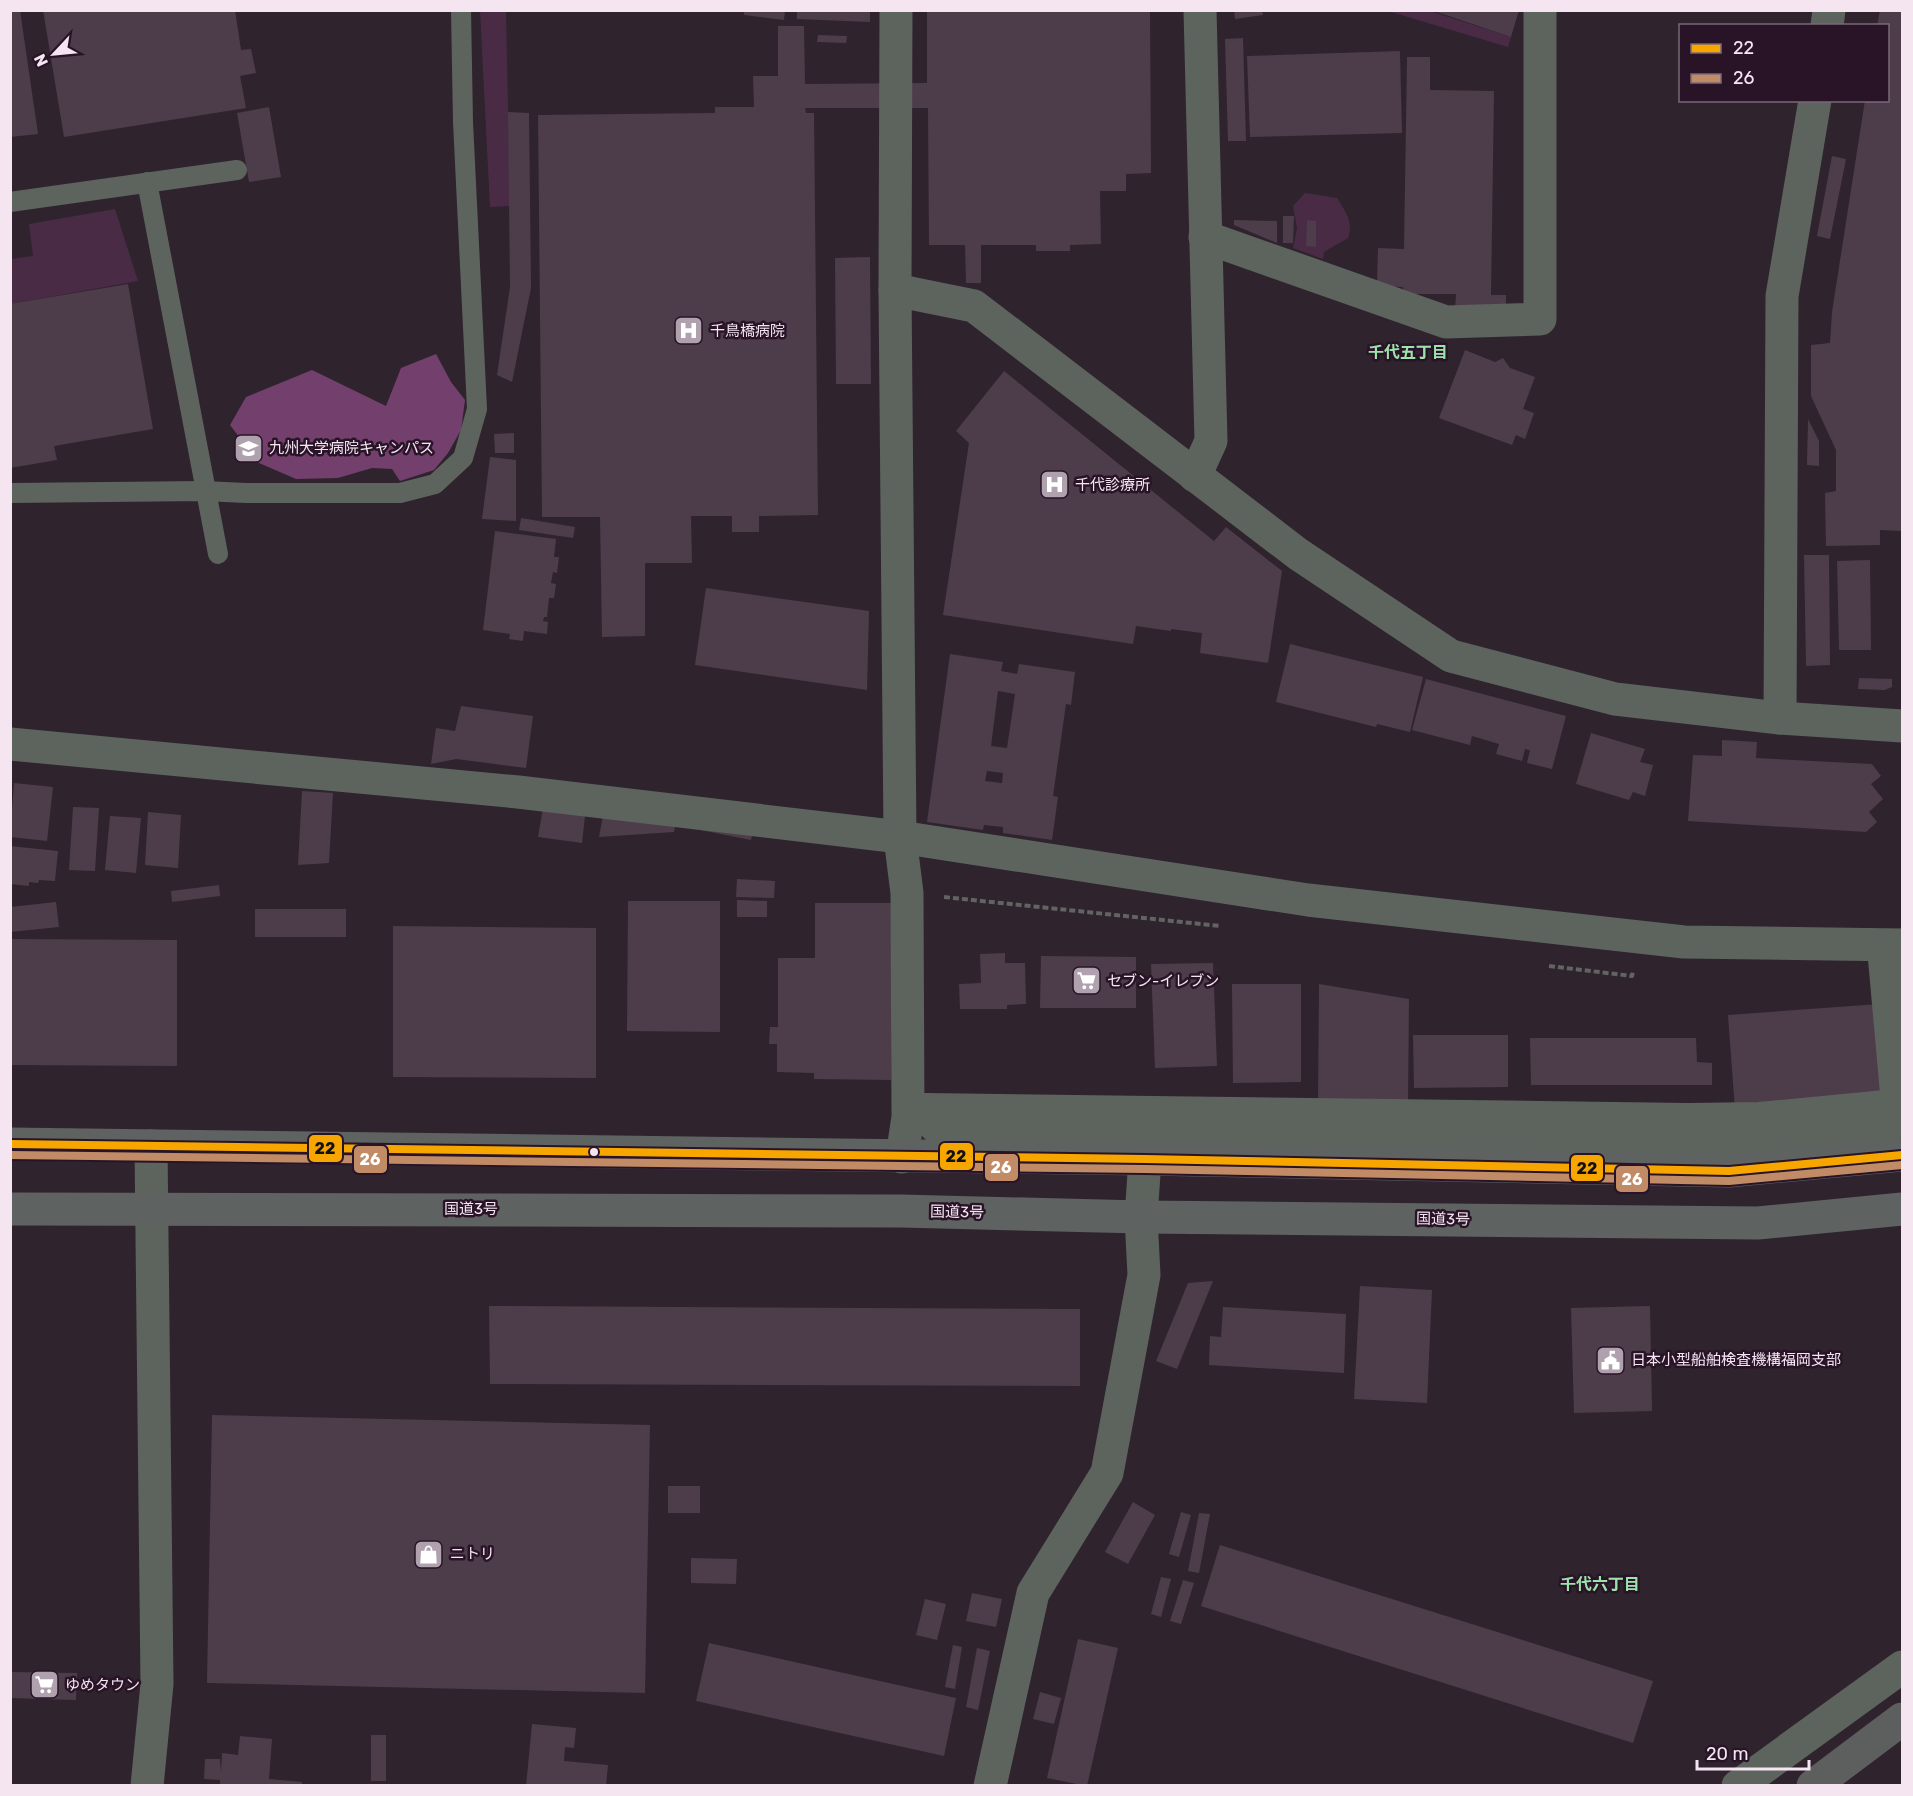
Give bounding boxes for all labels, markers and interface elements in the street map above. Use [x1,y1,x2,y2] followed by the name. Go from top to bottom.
[24,24,84,84] north arrow
[1679,24,1889,102] legend
[1733,37,1754,59] text: 22
[30,51,52,70] text: N
[1733,67,1755,89] text: 26
[673,315,705,347] hospital icon: 千鳥橋病院
[710,322,785,340] place label: 千鳥橋病院
[1368,343,1448,362] district label: 千代五丁目
[232,432,264,464] school or university icon: 九州大学病院キャンパス
[269,439,434,457] place label: 九州大学病院キャンパス
[1038,469,1070,501] hospital icon: 千代診療所
[1075,476,1150,494] place label: 千代診療所
[1070,965,1102,997] supermarket icon: セブン-イレブン
[1107,972,1219,990] place label: セブン-イレブン
[308,1134,343,1163] line badge: 22
[315,1139,335,1158] text: 22
[939,1142,974,1171] line badge: 22
[353,1145,388,1174] line badge: 26
[588,1146,600,1158] unlabelled marker
[946,1147,966,1166] text: 22
[360,1150,380,1169] text: 26
[984,1153,1019,1182] line badge: 26
[1570,1154,1604,1182] line badge: 22
[991,1158,1011,1177] text: 26
[1577,1159,1597,1178] text: 22
[1615,1165,1649,1193] line badge: 26
[1622,1170,1642,1189] text: 26
[444,1200,498,1218] street label: 国道3号
[930,1203,984,1221] street label: 国道3号
[1416,1210,1470,1228] street label: 国道3号
[1594,1344,1626,1376] public building icon: 日本小型船舶検査機構福岡支部
[1631,1351,1841,1369] place label: 日本小型船舶検査機構福岡支部
[413,1538,445,1570] shop icon: ニトリ
[450,1545,495,1563] place label: ニトリ
[1560,1575,1640,1594] district label: 千代六丁目
[28,1669,60,1701] supermarket icon: ゆめタウン
[65,1676,140,1694] place label: ゆめタウン
[1697,1733,1810,1771] scale bar
[1706,1743,1748,1765] text: 20 m

